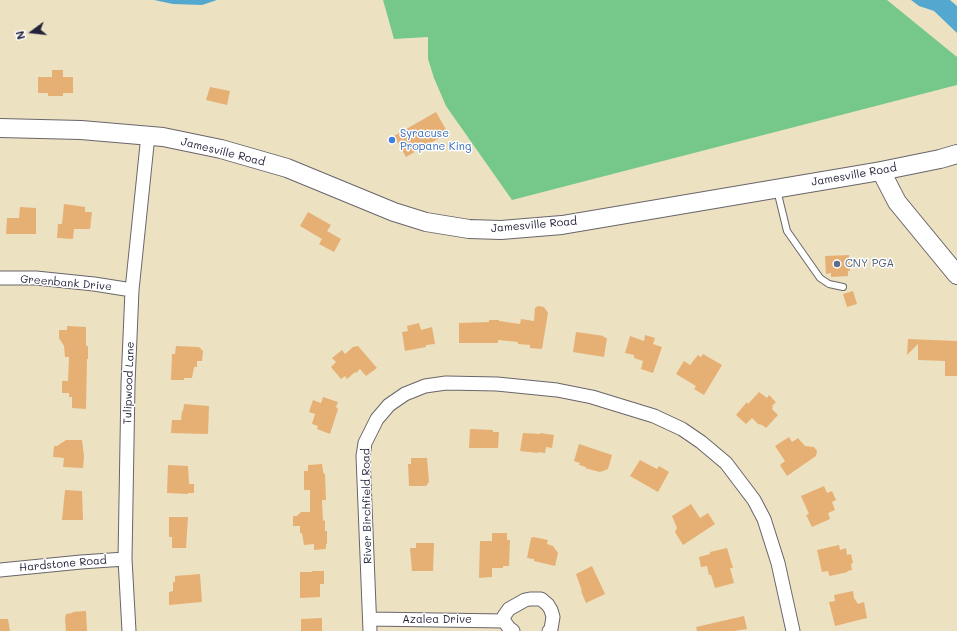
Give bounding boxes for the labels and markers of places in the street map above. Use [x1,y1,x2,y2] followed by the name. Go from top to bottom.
[400,127,471,153] place label: Syracuse Propane King
[387,135,397,145] marker: Syracuse Propane King
[845,257,894,271] place label: CNY PGA
[832,259,842,269] marker: CNY PGA

